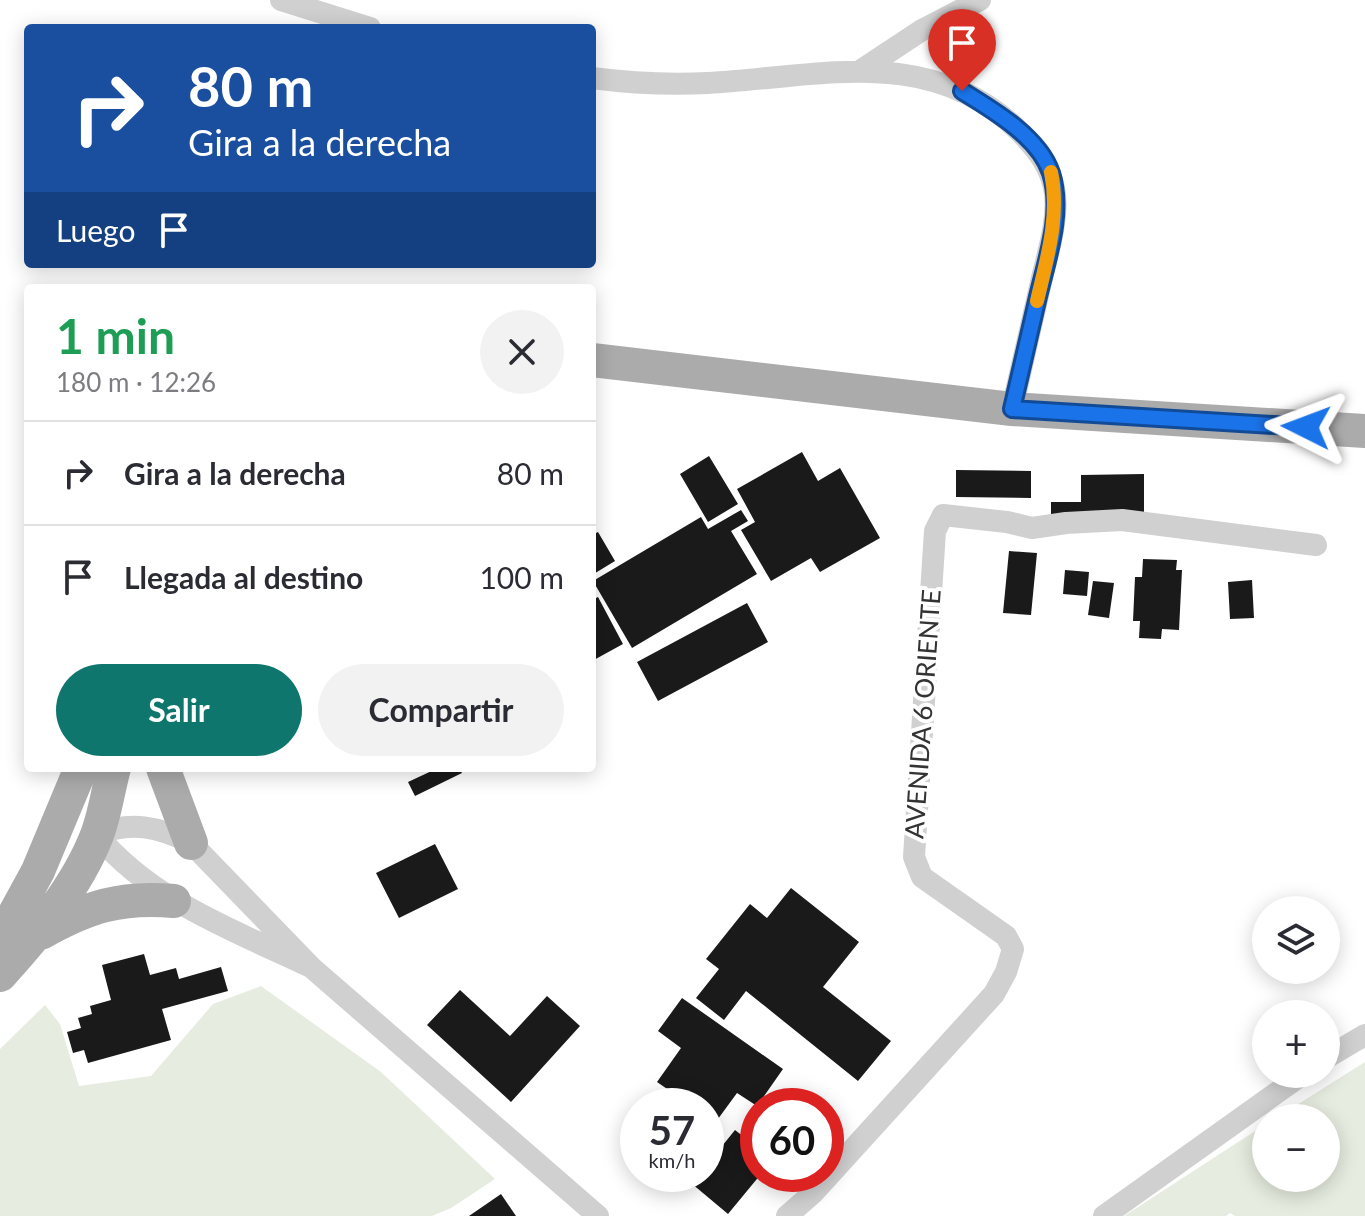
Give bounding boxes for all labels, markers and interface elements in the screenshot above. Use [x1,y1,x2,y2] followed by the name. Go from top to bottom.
[928,9,996,91] pin
[940,21,984,65] icon: arrive
[188,52,313,119] text: 80 m
[56,56,160,160] icon: right
[188,120,451,164] text: Gira a la derecha
[152,208,196,252] icon: arrive
[56,212,136,248] text: Luego
[56,307,175,364] text: 1 min
[480,310,564,394] button: close
[56,366,216,398] text: 180 m · 12:26
[1264,385,1348,469] position arrow
[56,451,100,495] icon: right
[124,455,346,491] text: Gira a la derecha
[497,455,564,491] text: 80 m
[56,555,100,599] icon: arrive
[124,559,363,595] text: Llegada al destino
[479,559,564,595] text: 100 m
[897,588,947,840] street label: AVENIDA 6 ORIENTE
[56,664,302,756] button: Salir
[318,664,564,756] button: Compartir
[1252,896,1340,1192] map controls
[1252,896,1340,984] button: layers
[1252,1000,1340,1088] button: +
[740,1088,844,1192] speed limit sign: 60
[1252,1104,1340,1192] button: −
[649,1106,695,1154] text: 57
[649,1148,695,1172] text: km/h

